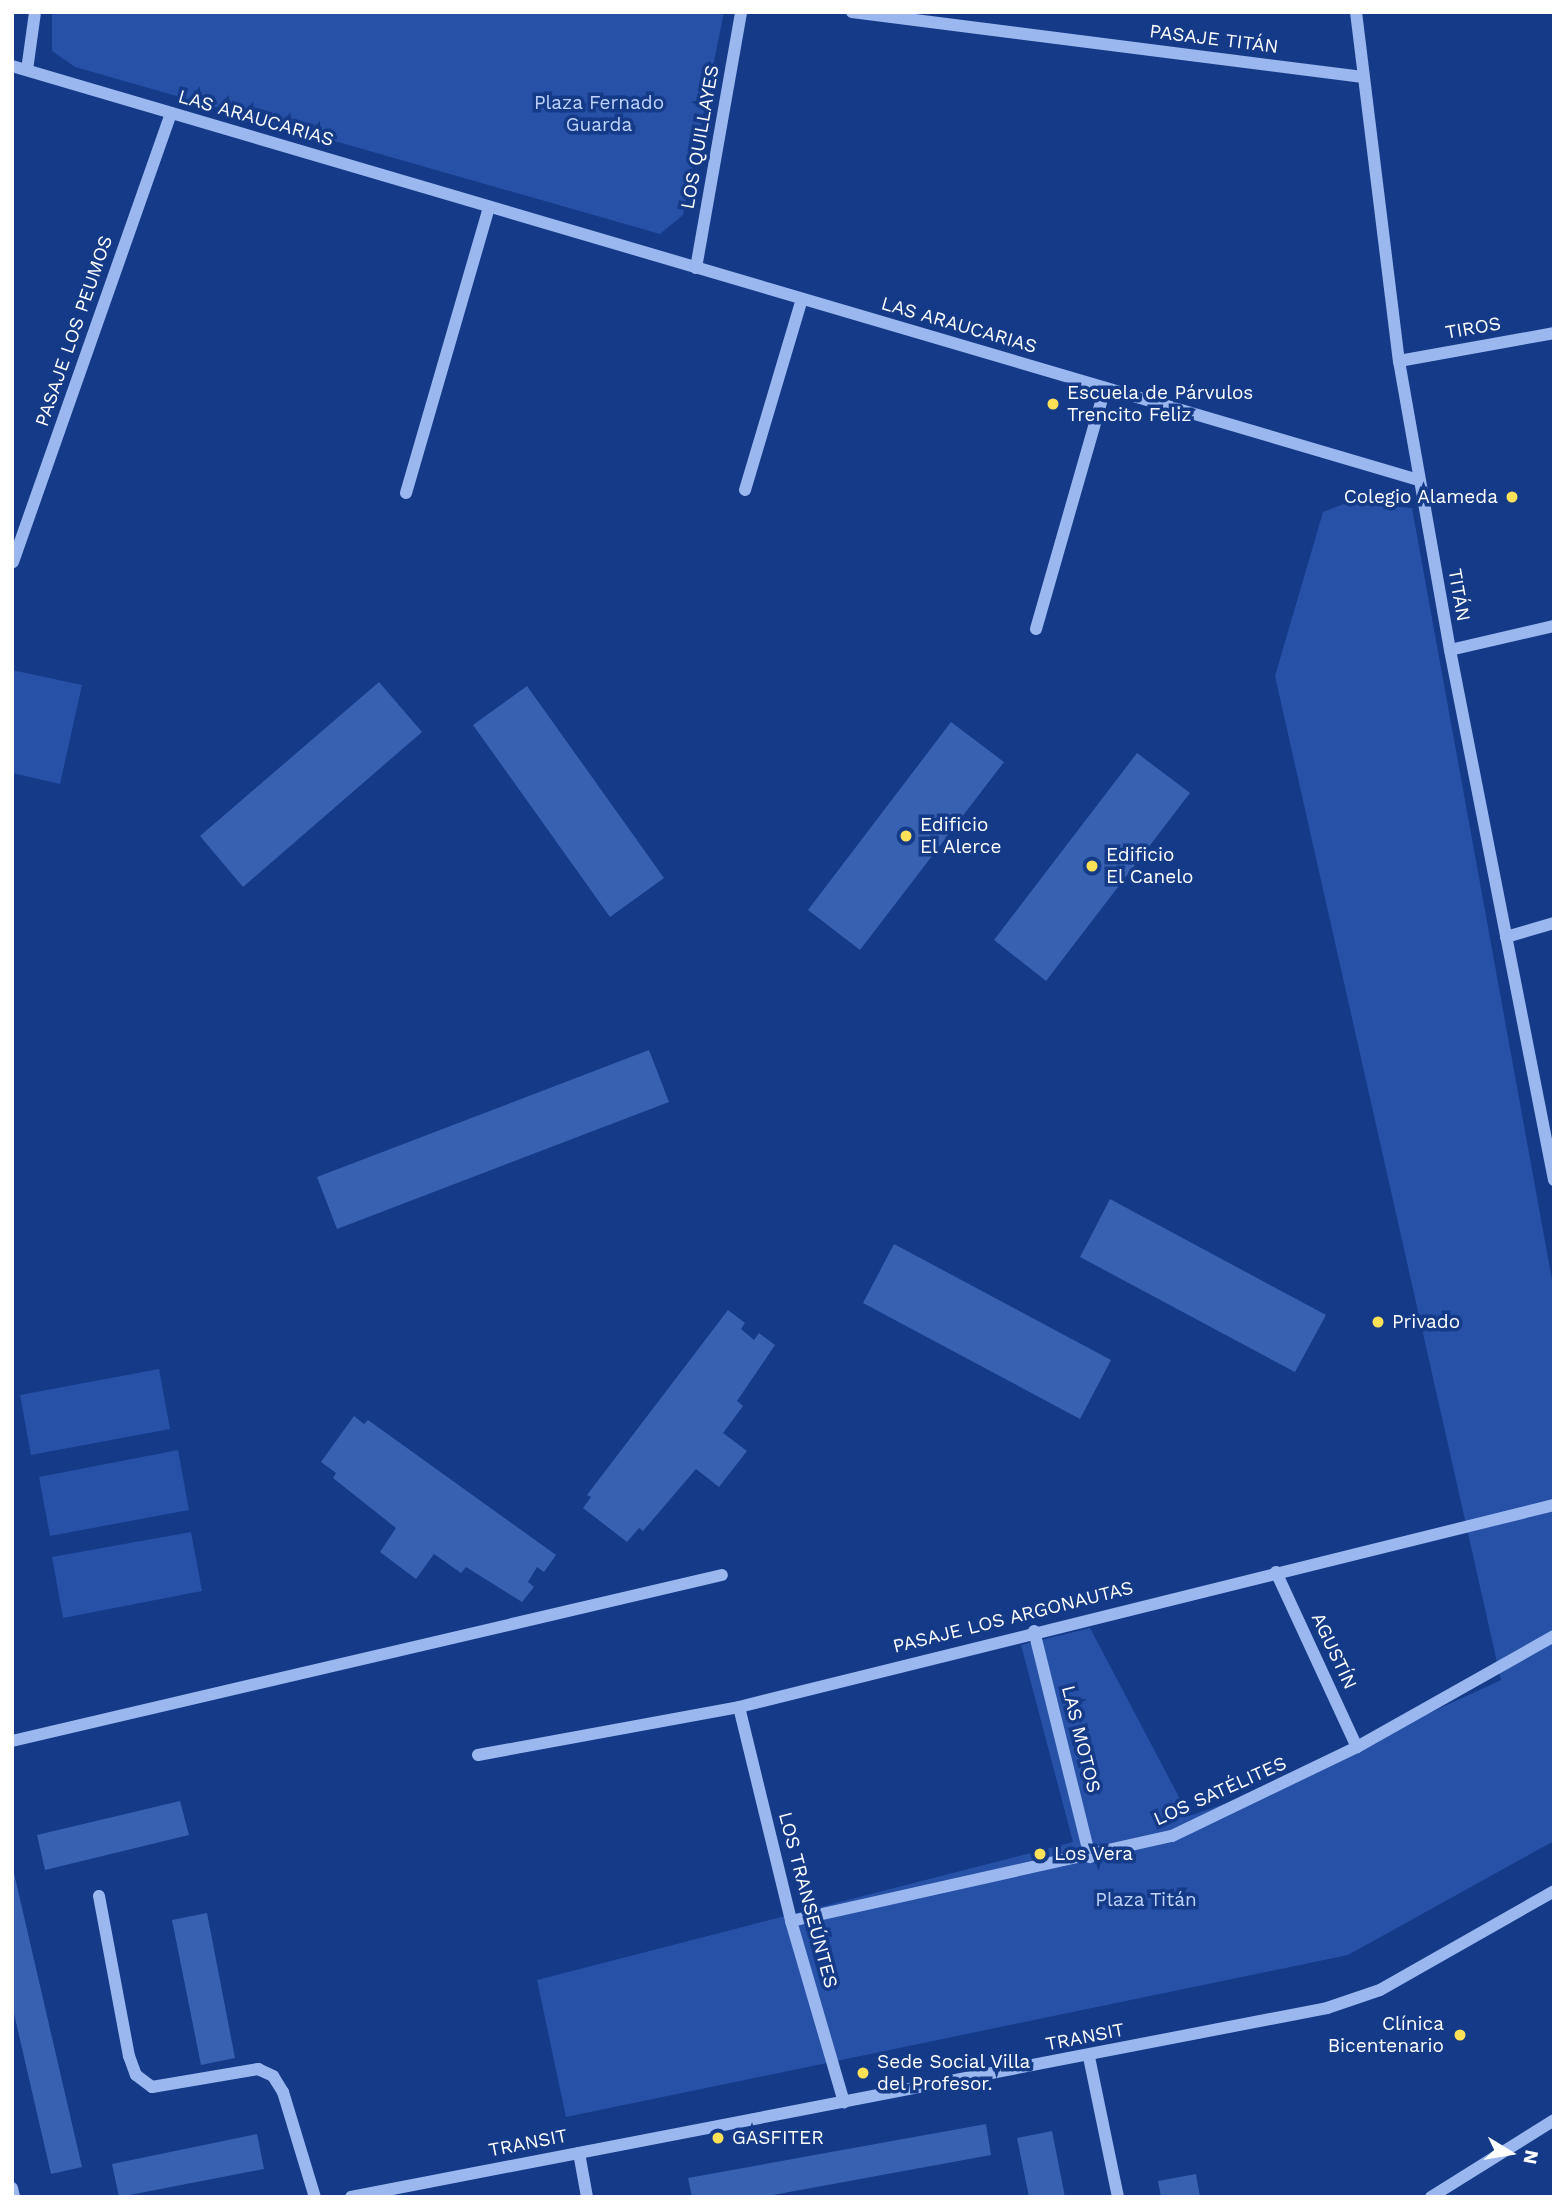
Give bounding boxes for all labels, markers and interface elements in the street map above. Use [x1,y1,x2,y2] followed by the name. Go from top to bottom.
[1148,20,1280,58] street label: PASAJE TITÁN
[676,63,724,211] street label: LOS QUILLAYES
[175,85,337,151] street label: LAS ARAUCARIAS
[534,92,664,136] park label: Plaza Fernado Guarda
[31,232,117,430] street label: PASAJE LOS PEUMOS
[878,292,1040,358] street label: LAS ARAUCARIAS
[1443,312,1503,344] street label: TIROS
[1067,382,1254,426] place label: Escuela de Párvulos Trencito Feliz
[1045,396,1061,412] marker: Escuela de Párvulos Trencito Feliz
[1343,486,1498,508] place label: Colegio Alameda
[1504,489,1520,505] marker: Colegio Alameda
[1443,567,1475,623] street label: TITÁN
[920,814,1003,858] place label: Edificio El Alerce
[898,828,914,844] marker: Edificio El Alerce
[1106,844,1194,888] place label: Edificio El Canelo
[1084,858,1100,874] marker: Edificio El Canelo
[1392,1311,1460,1333] place label: Privado
[1370,1314,1386,1330] marker: Privado
[890,1576,1136,1658] street label: PASAJE LOS ARGONAUTAS
[1306,1609,1362,1693] street label: AGUSTÍN
[1057,1683,1105,1795] street label: LAS MOTOS
[1150,1752,1290,1830] street label: LOS SATÉLITES
[773,1809,843,1991] street label: LOS TRANSEÚNTES
[1054,1843,1134,1865] place label: Los Vera
[1032,1846,1048,1862] marker: Los Vera
[1095,1889,1197,1911] park label: Plaza Titán
[1328,2013,1444,2057] place label: Clínica Bicentenario
[1044,2018,1126,2056] street label: TRANSIT
[1450,2025,1470,2045] marker: Clínica Bicentenario
[877,2051,1032,2095] place label: Sede Social Villa del Profesor.
[855,2065,871,2081] marker: Sede Social Villa del Profesor.
[1475,2118,1545,2188] north arrow
[487,2124,569,2162] street label: TRANSIT
[732,2127,824,2149] place label: GASFITER
[710,2130,726,2146] marker: GASFITER
[1518,2148,1544,2166] text: N

